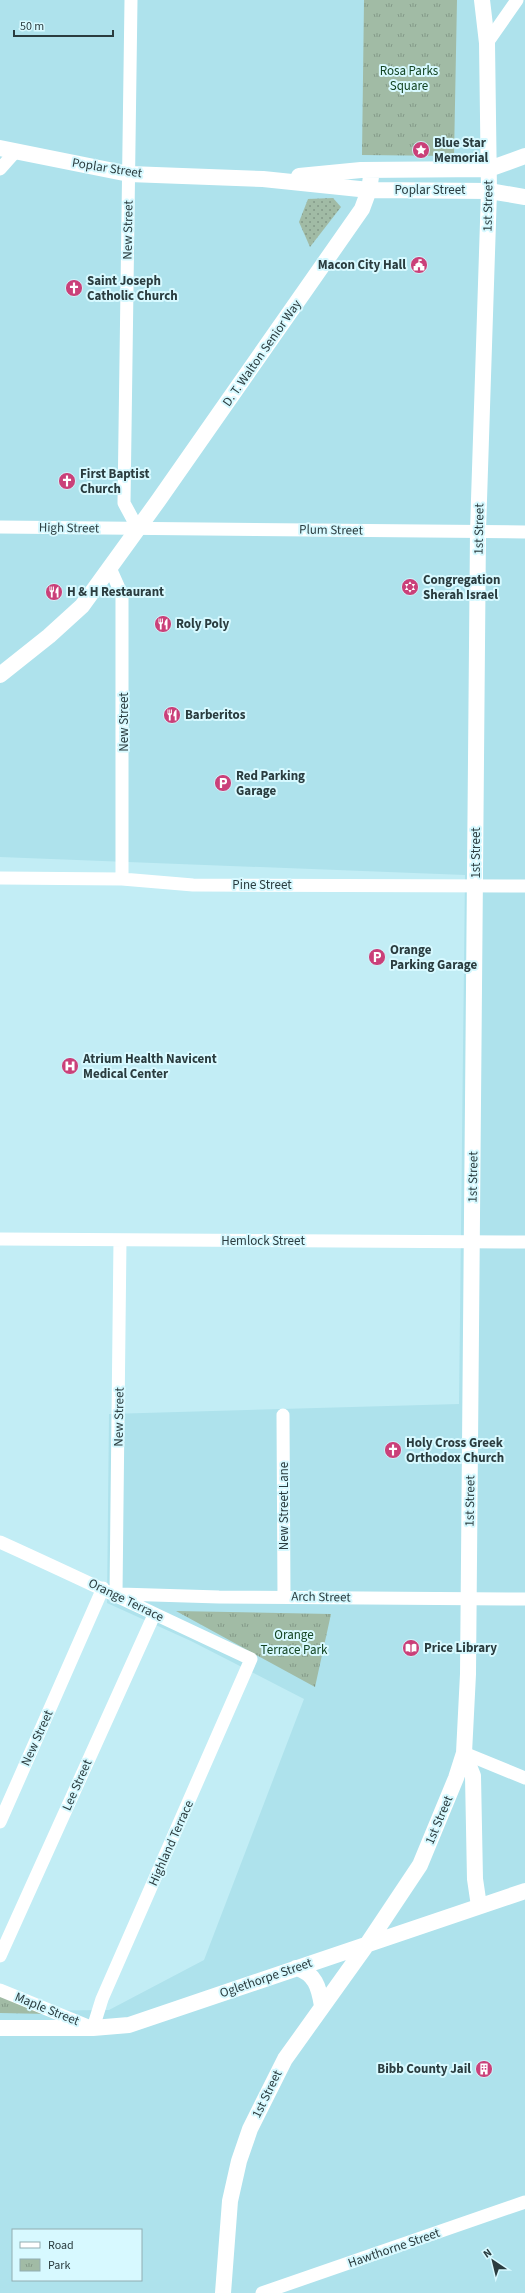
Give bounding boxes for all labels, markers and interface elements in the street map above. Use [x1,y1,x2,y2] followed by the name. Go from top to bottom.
[14,12,113,38] scale bar
[20,18,44,35] text: 50 m
[380,62,439,95] park label: Rosa Parks Square
[434,134,489,167] place label: Blue Star Memorial
[411,140,431,160] place icon: Blue Star Memorial
[71,154,144,183] street label: Poplar Street
[479,180,497,232] street label: 1st Street
[395,181,466,199] street label: Poplar Street
[118,200,138,260] street label: New Street
[409,255,429,275] public building icon: Macon City Hall
[318,256,406,274] place label: Macon City Hall
[87,272,178,305] place label: Saint Joseph Catholic Church
[64,278,84,298] church icon: Saint Joseph Catholic Church
[218,296,306,410] street label: D. T. Walton Senior Way
[80,465,149,498] place label: First Baptist Church
[57,471,77,491] church icon: First Baptist Church
[470,503,488,555] street label: 1st Street
[39,518,100,538] street label: High Street
[299,520,364,540] street label: Plum Street
[423,571,500,604] place label: Congregation Sherah Israel
[400,577,420,597] synagogue icon: Congregation Sherah Israel
[44,582,64,602] restaurant icon: H & H Restaurant
[67,583,164,601] place label: H & H Restaurant
[153,614,173,634] restaurant icon: Roly Poly
[176,615,230,633] place label: Roly Poly
[115,692,133,752] street label: New Street
[162,705,182,725] restaurant icon: Barberitos
[185,706,246,724] place label: Barberitos
[236,767,305,800] place label: Red Parking Garage
[213,773,233,793] parking icon: Red Parking Garage
[467,827,485,879] street label: 1st Street
[232,876,292,894] street label: Pine Street
[390,941,478,974] place label: Orange Parking Garage
[367,947,387,967] parking icon: Orange Parking Garage
[82,1050,217,1083] place label: Atrium Health Navicent Medical Center
[60,1056,80,1076] hospital icon: Atrium Health Navicent Medical Center
[464,1151,482,1203] street label: 1st Street
[221,1232,305,1250] street label: Hemlock Street
[109,1387,129,1447] street label: New Street
[406,1434,504,1467] place label: Holy Cross Greek Orthodox Church
[383,1440,403,1460] church icon: Holy Cross Greek Orthodox Church
[275,1462,293,1550] street label: New Street Lane
[461,1475,479,1527] street label: 1st Street
[85,1574,167,1626] street label: Orange Terrace
[291,1587,352,1607] street label: Arch Street
[261,1626,328,1659] park label: Orange Terrace Park
[401,1638,421,1658] library icon: Price Library
[424,1639,497,1657] place label: Price Library
[17,1707,58,1769] street label: New Street
[58,1756,96,1813] street label: Lee Street
[421,1792,458,1847] street label: 1st Street
[144,1797,198,1889] street label: Highland Terrace
[217,1954,315,2002] street label: Oglethorpe Street
[12,1988,83,2030] street label: Maple Street
[474,2059,494,2079] building icon: Bibb County Jail
[377,2060,471,2078] place label: Bibb County Jail
[248,2066,287,2121] street label: 1st Street
[346,2224,443,2272] street label: Hawthorne Street
[12,2229,142,2281] legend
[48,2237,74,2254] text: Road
[473,2241,513,2281] north arrow
[480,2245,495,2261] text: N
[48,2257,70,2274] text: Park

